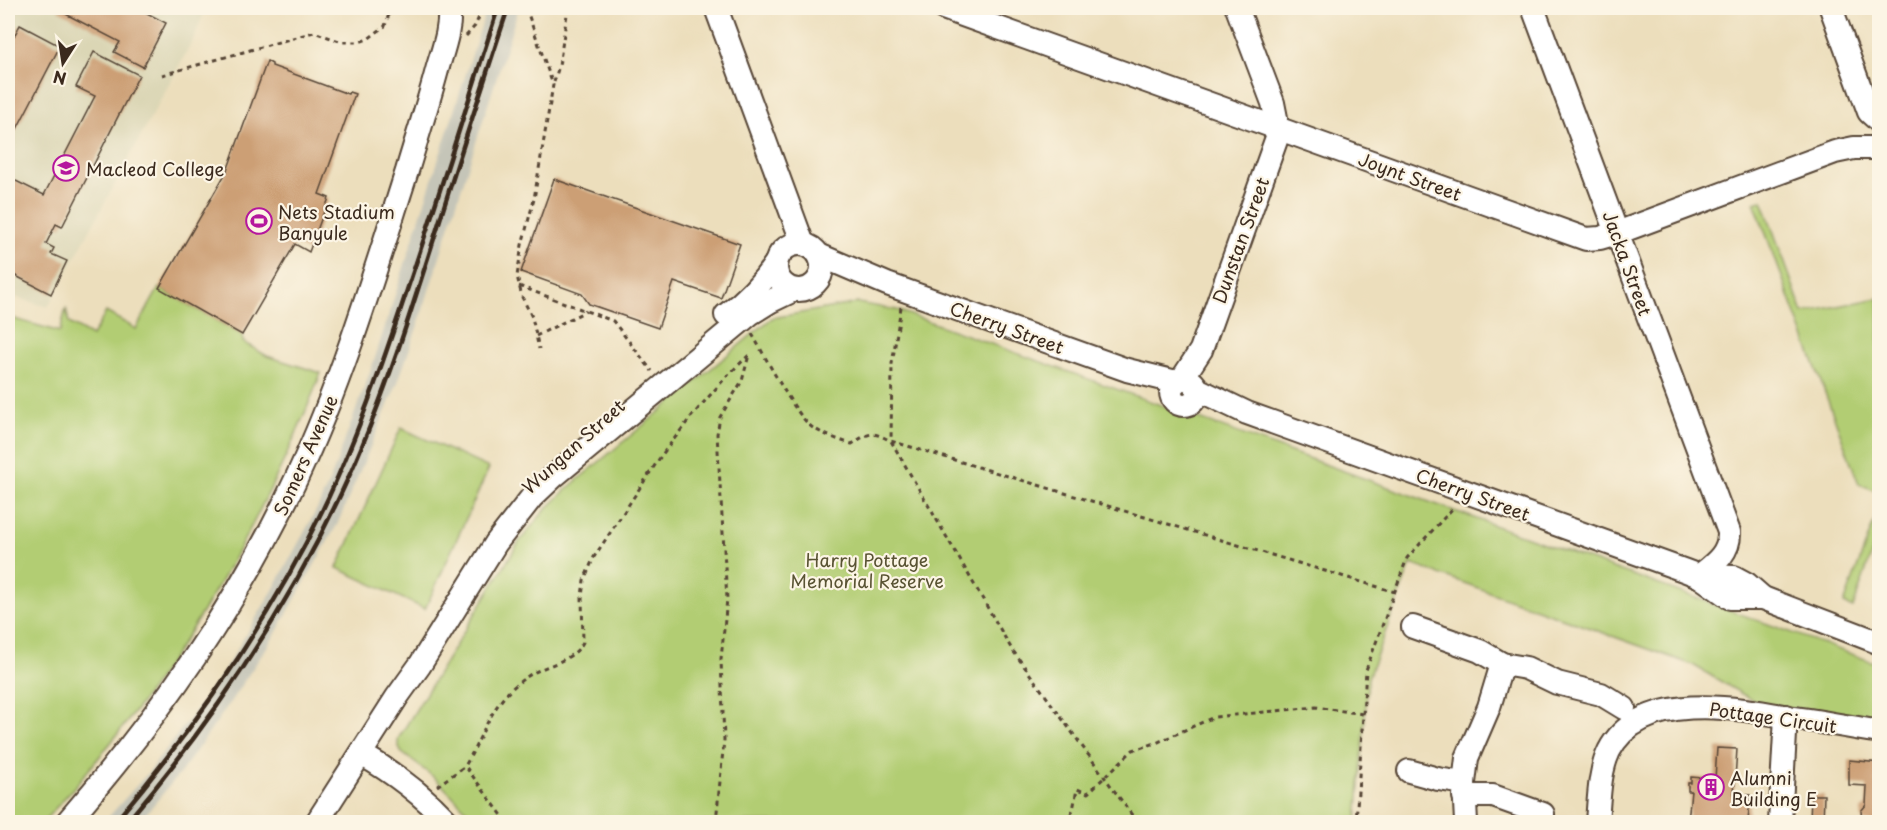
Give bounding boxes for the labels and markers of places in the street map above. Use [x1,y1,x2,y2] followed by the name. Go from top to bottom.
[51,153,81,183] school or university icon: Macleod College
[86,155,224,182] place label: Macleod College
[278,198,395,246] place label: Nets Stadium Banyule
[244,206,274,236] sports icon: Nets Stadium Banyule
[1730,764,1817,812] place label: Alumni Building E
[1696,772,1726,802] building icon: Alumni Building E

